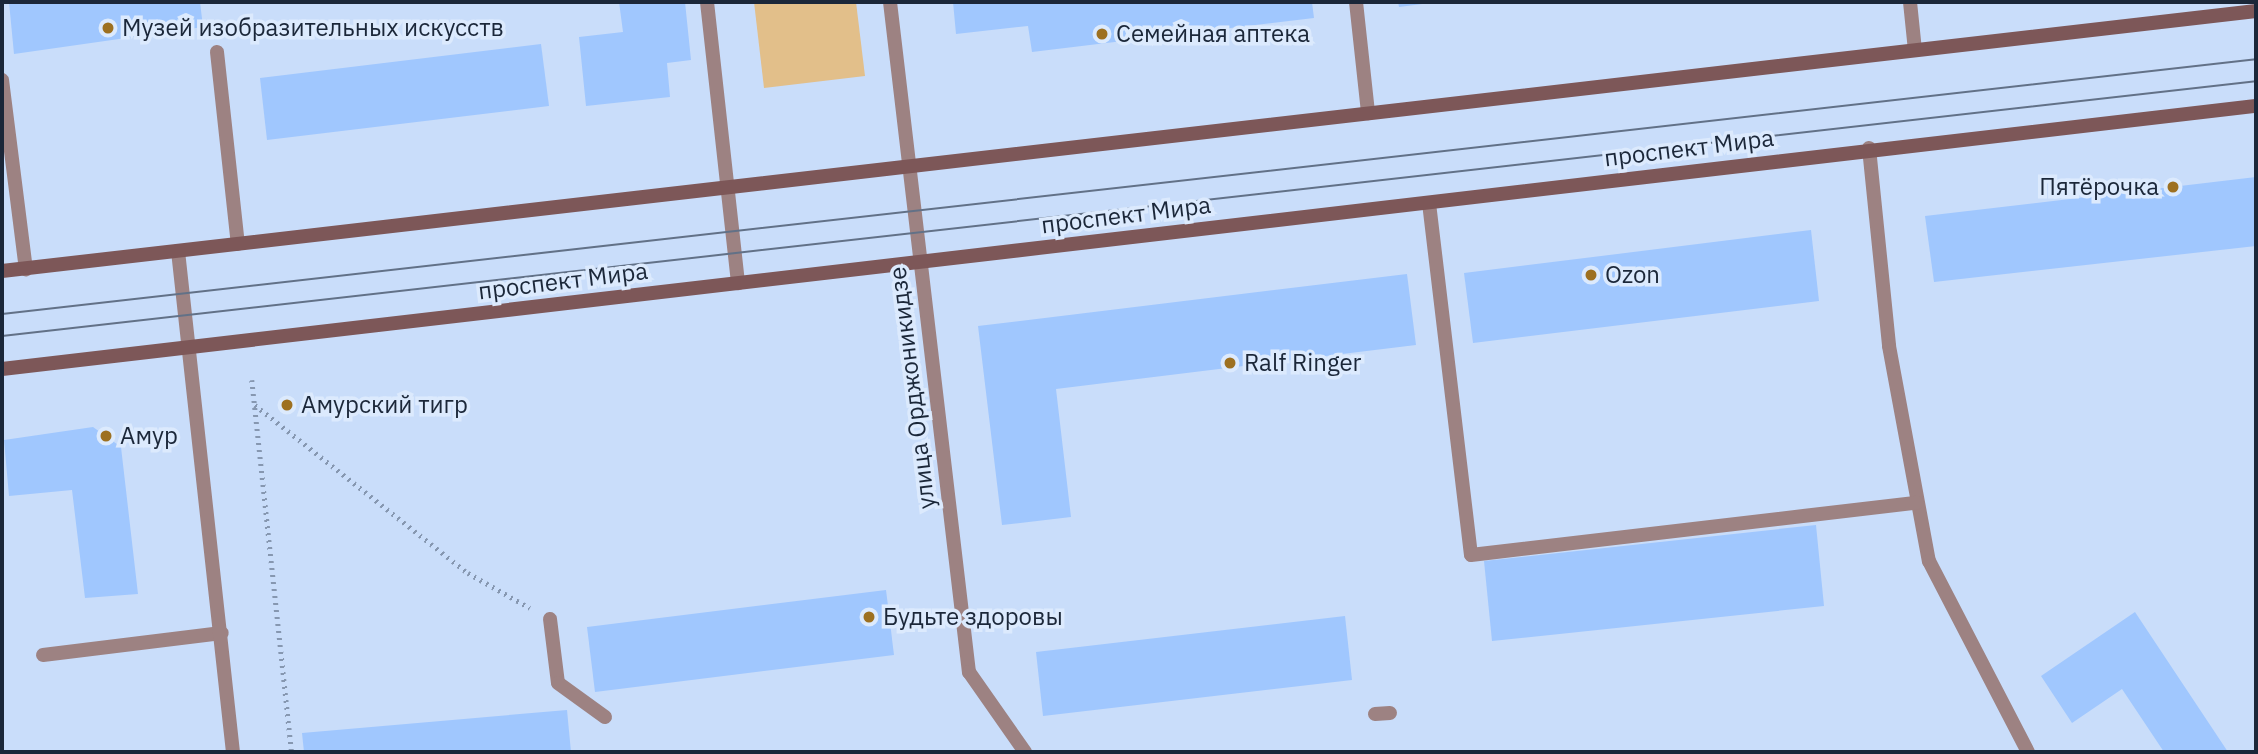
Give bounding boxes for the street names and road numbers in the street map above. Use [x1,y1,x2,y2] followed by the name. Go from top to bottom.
[1603,123,1775,173] street label: проспект Мира
[1040,190,1212,240] street label: проспект Мира
[477,256,649,306] street label: проспект Мира
[883,265,941,511] street label: улица Орджоникидзе

